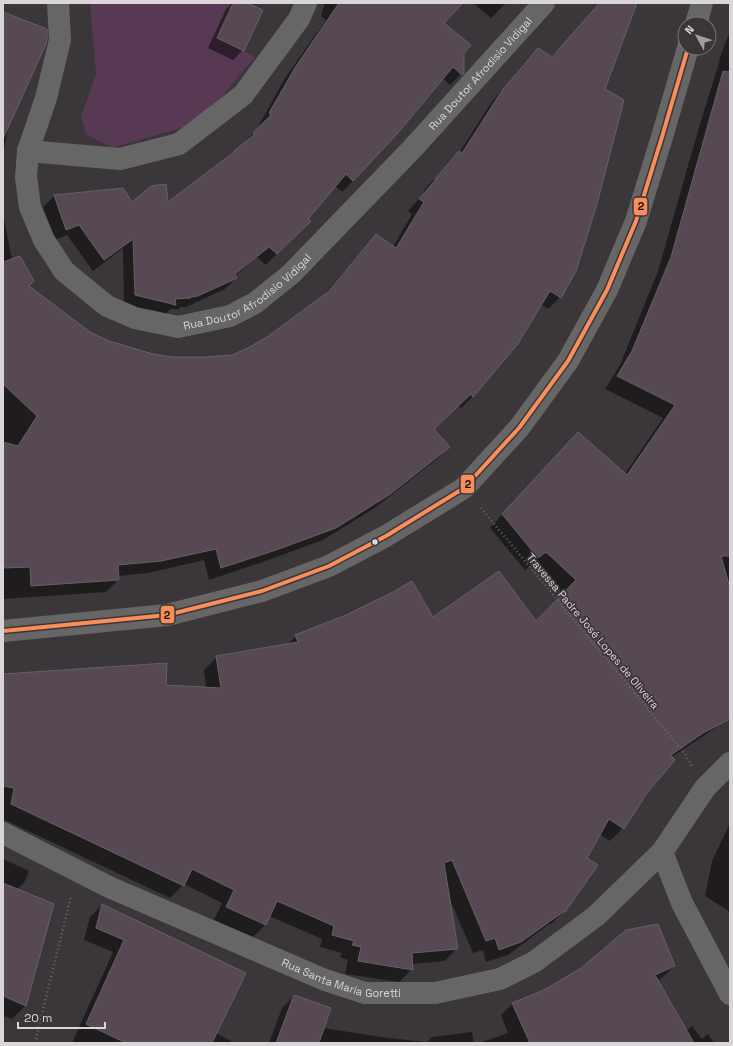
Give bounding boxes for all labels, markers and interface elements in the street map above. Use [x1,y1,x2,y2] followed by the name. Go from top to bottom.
[426,14,535,133] street label: Rua Doutor Afrodisio Vidigal
[677,16,717,56] north arrow
[682,22,697,37] text: N
[633,197,648,216] line badge: 2
[638,199,645,213] text: 2
[182,251,314,333] street label: Rua Doutor Afrodisio Vidigal
[460,474,475,494] line badge: 2
[465,477,472,491] text: 2
[370,537,380,547] unlabelled marker
[524,550,663,712] street label: Travessa Padre José Lopes de Oliveira
[160,605,175,624] line badge: 2
[164,608,171,622] text: 2
[280,955,401,1000] street label: Rua Santa Maria Goretti
[18,1004,105,1030] scale bar
[24,1010,52,1026] text: 20 m

